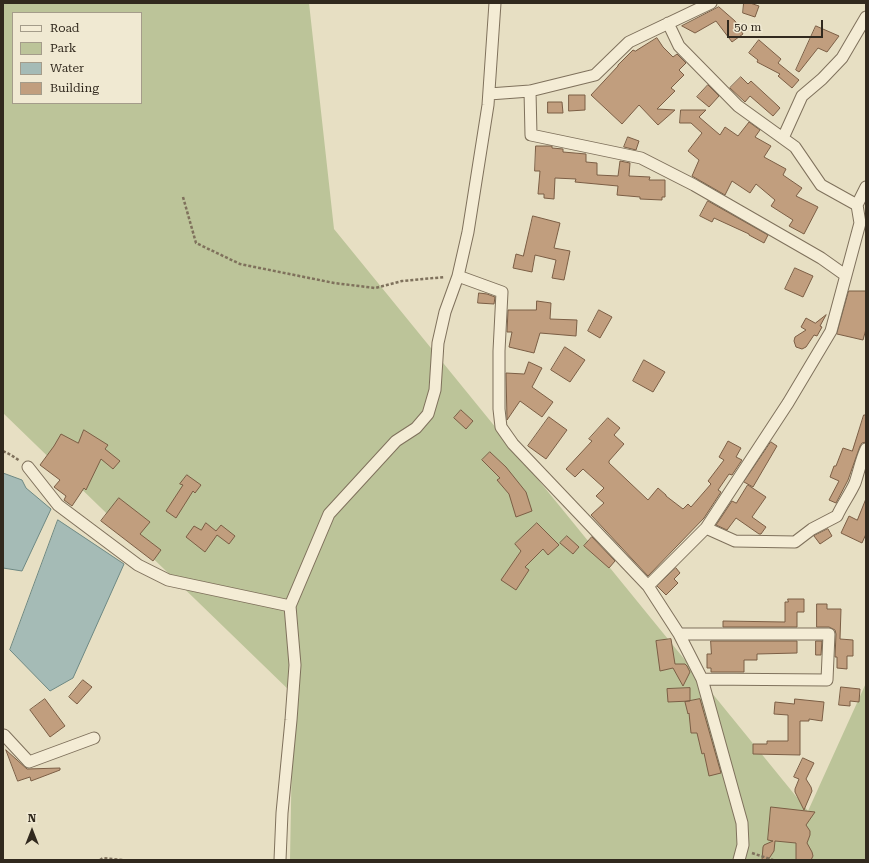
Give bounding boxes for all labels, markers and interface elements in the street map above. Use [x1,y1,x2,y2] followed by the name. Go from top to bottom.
[12,12,142,104] legend
[729,12,825,38] scale bar
[734,20,761,34] text: 50 m
[50,21,79,35] text: Road
[50,41,76,55] text: Park
[50,61,84,75] text: Water
[50,81,99,95] text: Building
[12,811,52,851] north arrow
[28,812,36,825] text: N

